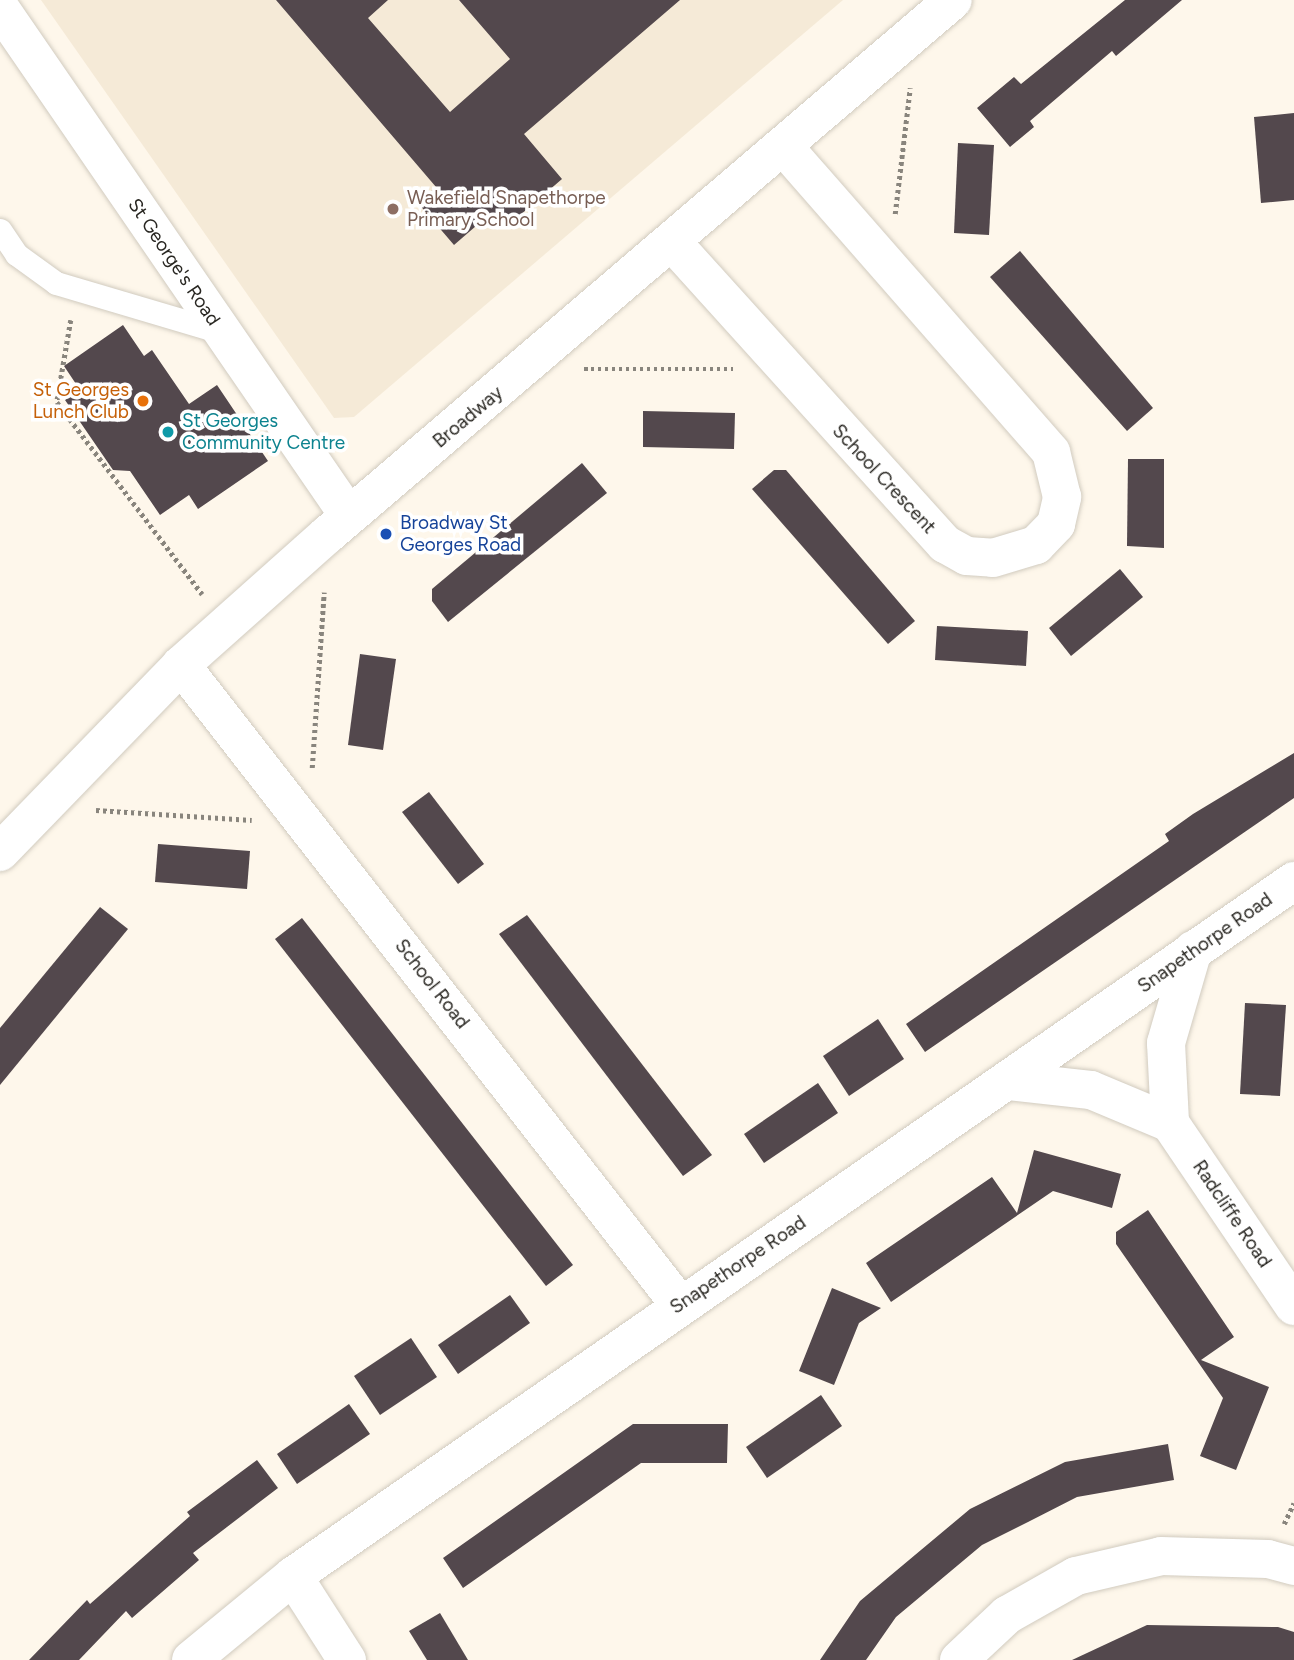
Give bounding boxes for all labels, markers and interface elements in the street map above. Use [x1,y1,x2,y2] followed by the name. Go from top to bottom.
[407,187,606,231] place label: Wakefield Snapethorpe Primary School
[123,194,225,330] street label: St George's Road
[385,201,401,217] marker: Wakefield Snapethorpe Primary School
[33,379,129,423] place label: St Georges Lunch Club
[428,381,508,453] street label: Broadway
[135,393,151,409] marker: St Georges Lunch Club
[182,410,345,454] place label: St Georges Community Centre
[827,420,941,538] street label: School Crescent
[160,424,176,440] marker: St Georges Community Centre
[400,512,521,556] place label: Broadway St Georges Road
[378,526,394,542] marker: Broadway St Georges Road
[1133,888,1277,998] street label: Snapethorpe Road
[390,935,474,1033] street label: School Road
[1188,1156,1276,1272] street label: Radcliffe Road
[666,1211,810,1319] street label: Snapethorpe Road

